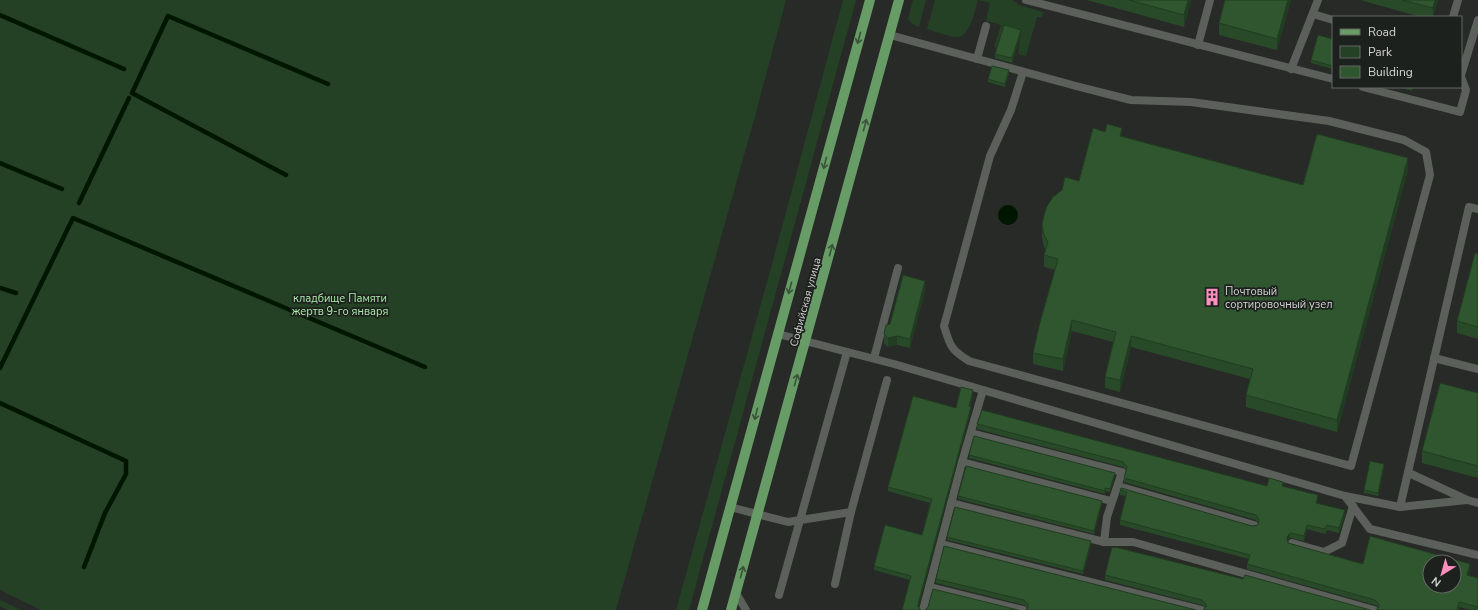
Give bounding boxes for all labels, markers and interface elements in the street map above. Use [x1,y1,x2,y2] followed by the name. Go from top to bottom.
[1332,16,1462,88] legend
[1368,24,1396,40] text: Road
[855,31,863,44] one-way arrow
[1368,44,1393,60] text: Park
[1368,64,1413,80] text: Building
[862,119,870,132] one-way arrow
[821,156,828,169] one-way arrow
[828,244,835,257] one-way arrow
[786,256,825,348] street label: Софийская улица
[786,282,793,295] one-way arrow
[1225,284,1333,312] place label: Почтовый сортировочный узел
[1202,287,1222,307] building icon: Почтовый сортировочный узел
[292,291,388,319] park label: кладбище Памяти жертв 9-го января
[792,373,800,386] one-way arrow
[752,407,759,420] one-way arrow
[1422,554,1462,594] north arrow
[738,566,746,579] one-way arrow
[1428,573,1444,590] text: N

